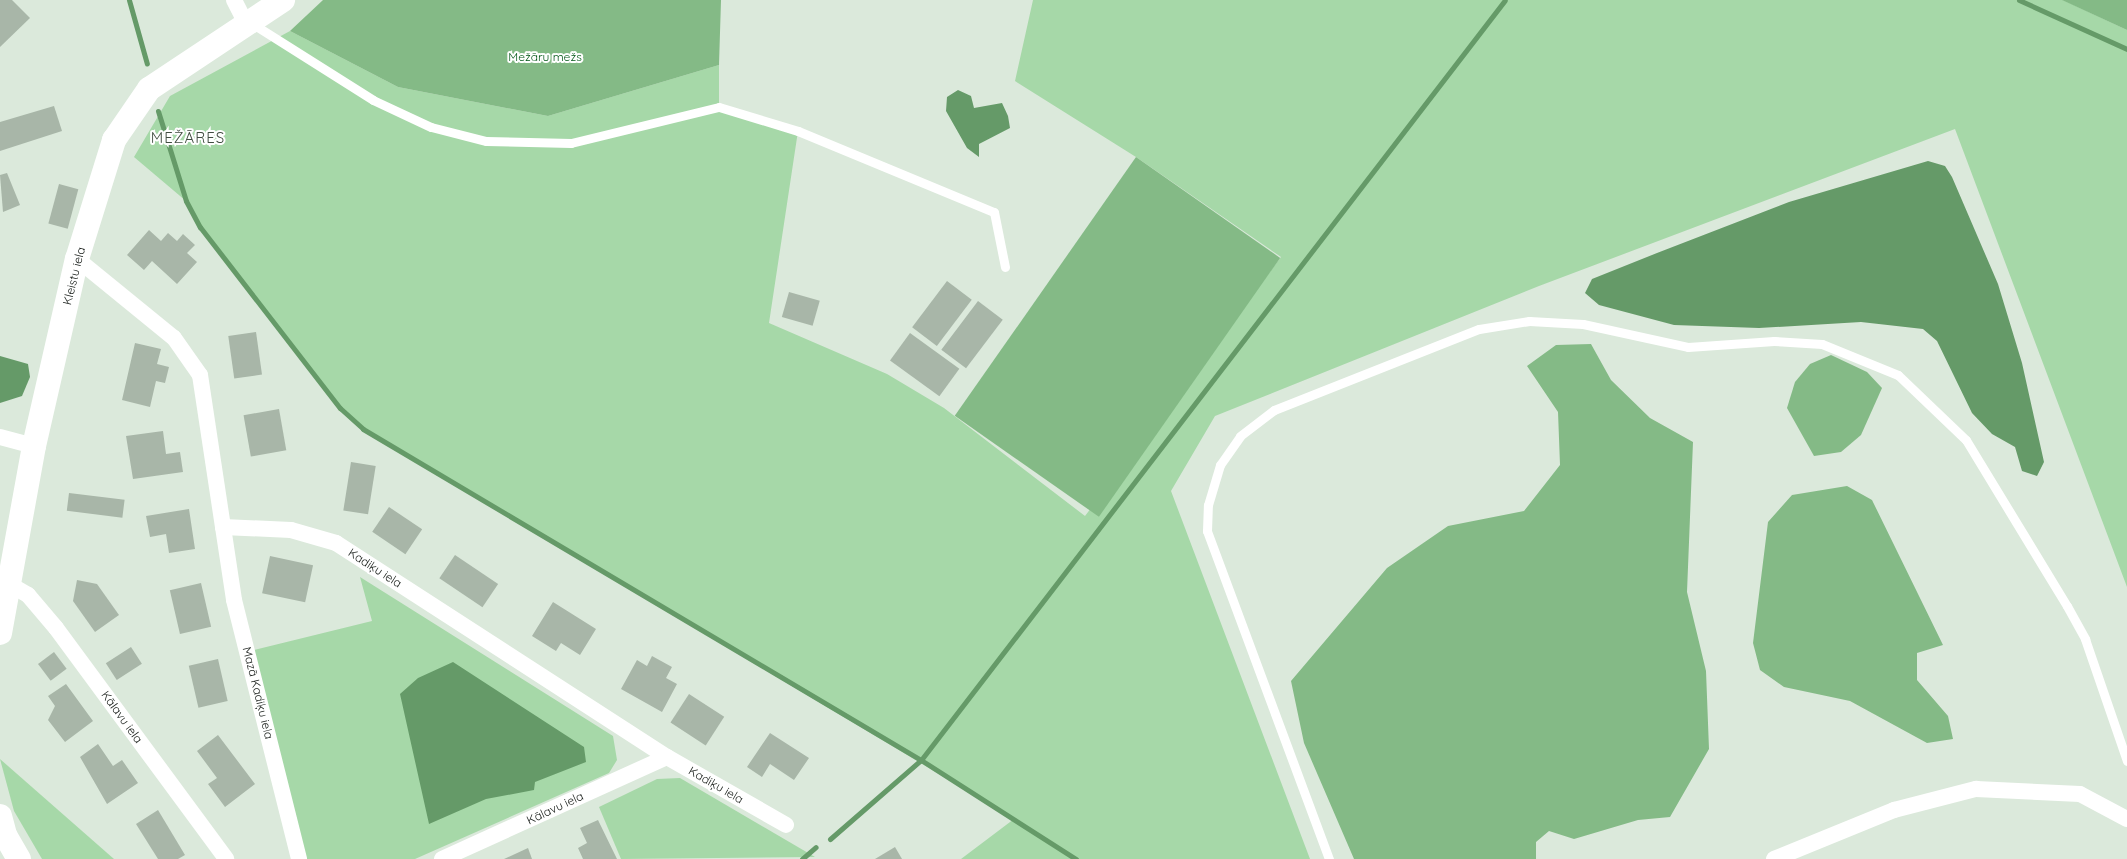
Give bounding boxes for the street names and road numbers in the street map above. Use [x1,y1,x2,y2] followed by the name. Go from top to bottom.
[60,246,88,306] street label: Kleistu iela
[345,545,405,591] street label: Kadiķu iela
[240,645,276,741] street label: Mazā Kadiķu iela
[98,688,146,746] street label: Kālavu iela
[686,763,746,807] street label: Kadiķu iela
[524,789,586,827] street label: Kālavu iela

